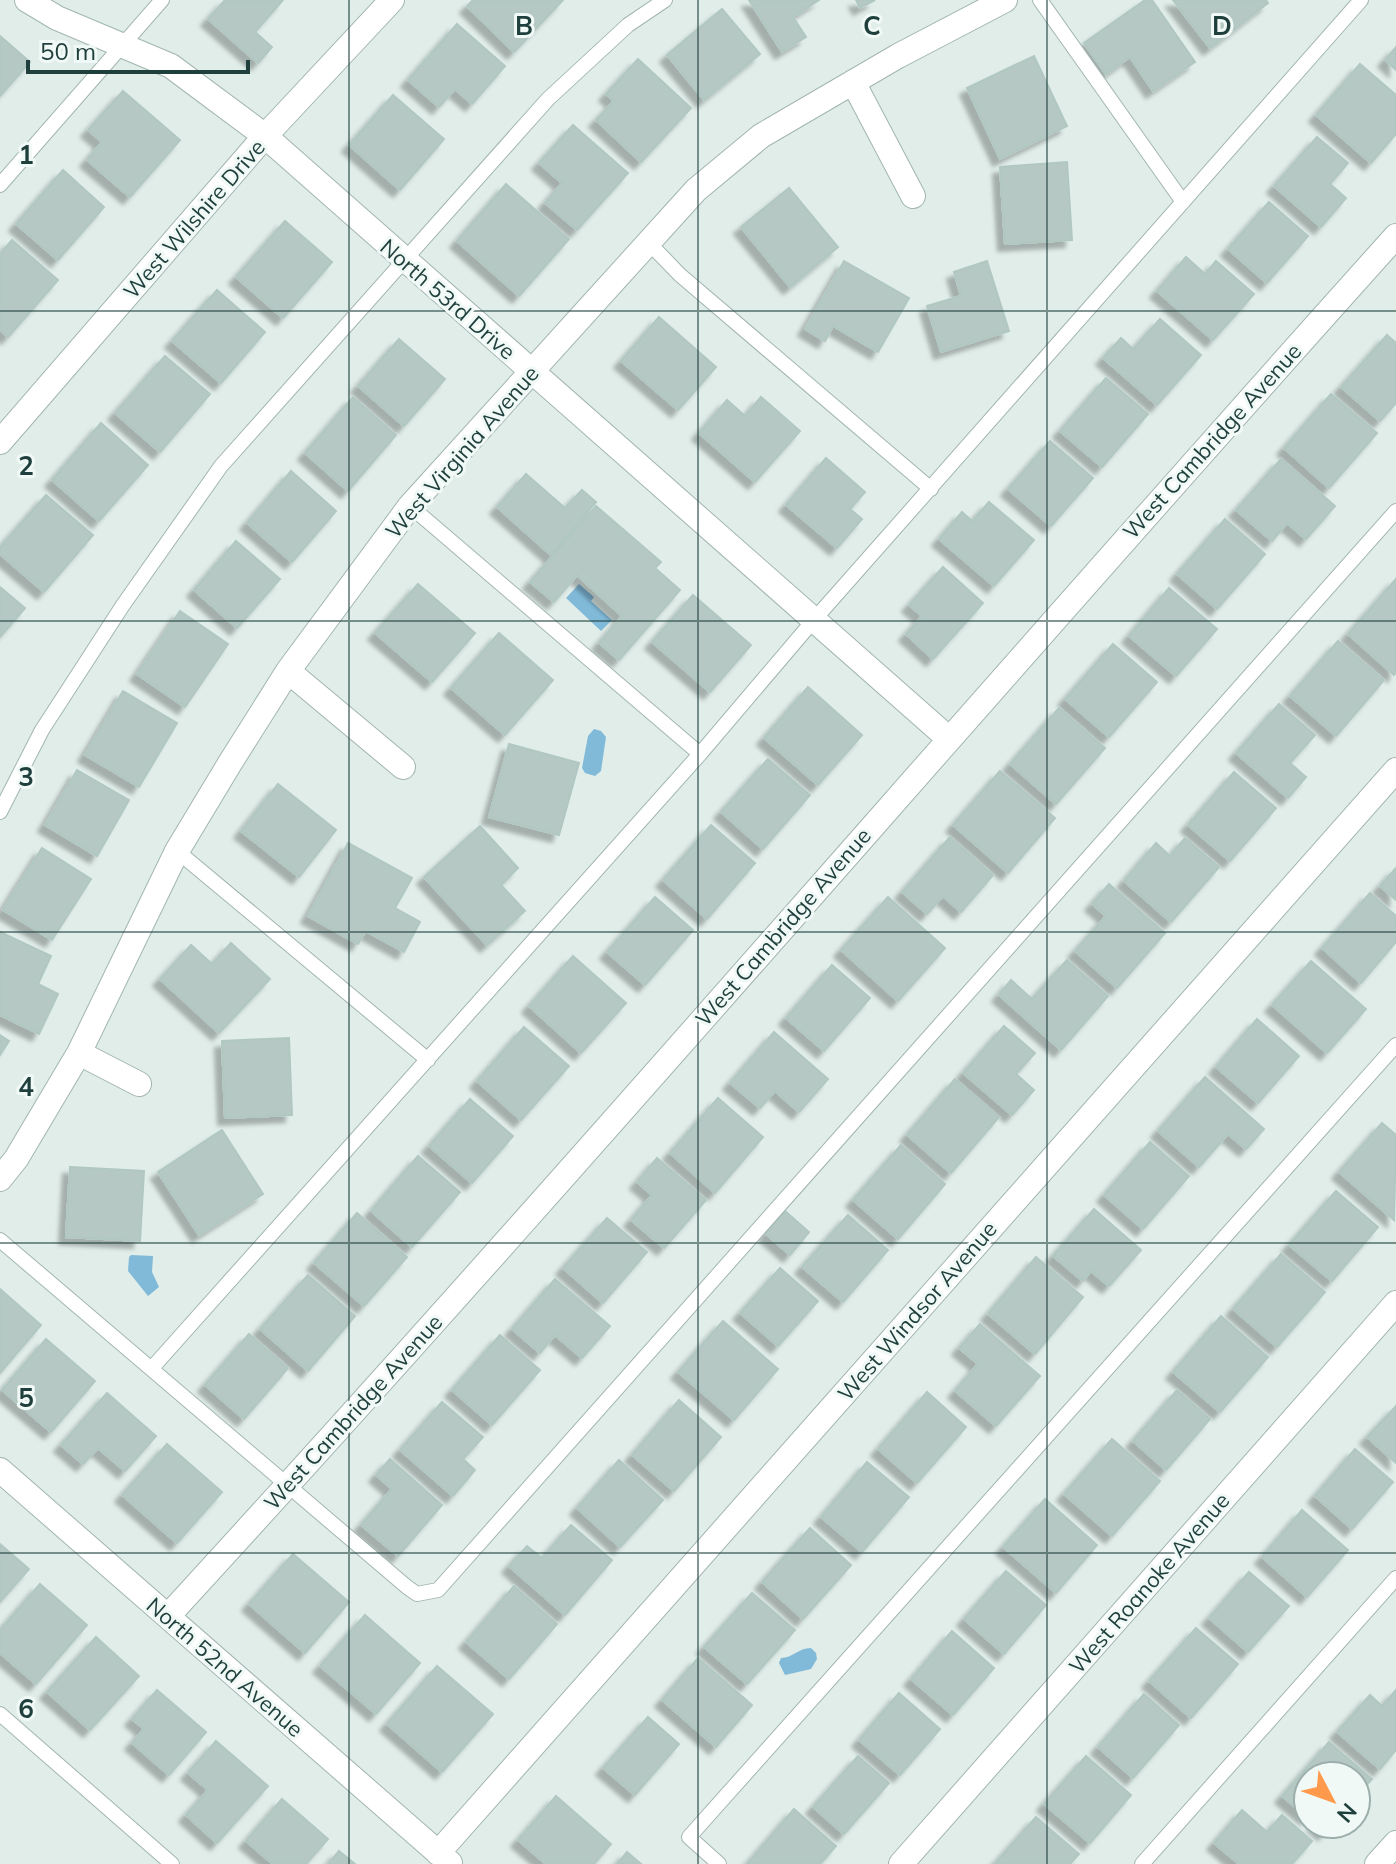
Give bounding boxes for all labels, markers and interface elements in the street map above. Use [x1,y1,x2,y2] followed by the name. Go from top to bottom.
[515,9,533,42] text: B
[863,9,881,42] text: C
[1212,9,1232,42] text: D
[28,24,248,74] scale bar
[40,36,96,66] text: 50 m
[117,134,271,304] street label: West Wilshire Drive
[18,138,34,171] text: 1
[375,233,521,365] street label: North 53rd Drive
[1117,337,1307,545] street label: West Cambridge Avenue
[379,360,545,544] street label: West Virginia Avenue
[18,449,34,482] text: 2
[18,760,34,793] text: 3
[689,822,877,1032] street label: West Cambridge Avenue
[18,1070,34,1103] text: 4
[831,1215,1003,1407] street label: West Windsor Avenue
[258,1308,448,1516] street label: West Cambridge Avenue
[18,1381,34,1414] text: 5
[1063,1487,1235,1679] street label: West Roanoke Avenue
[141,1591,309,1743] street label: North 52nd Avenue
[18,1692,34,1725] text: 6
[1292,1760,1372,1840] north arrow
[1331,1798,1363,1829] text: N

